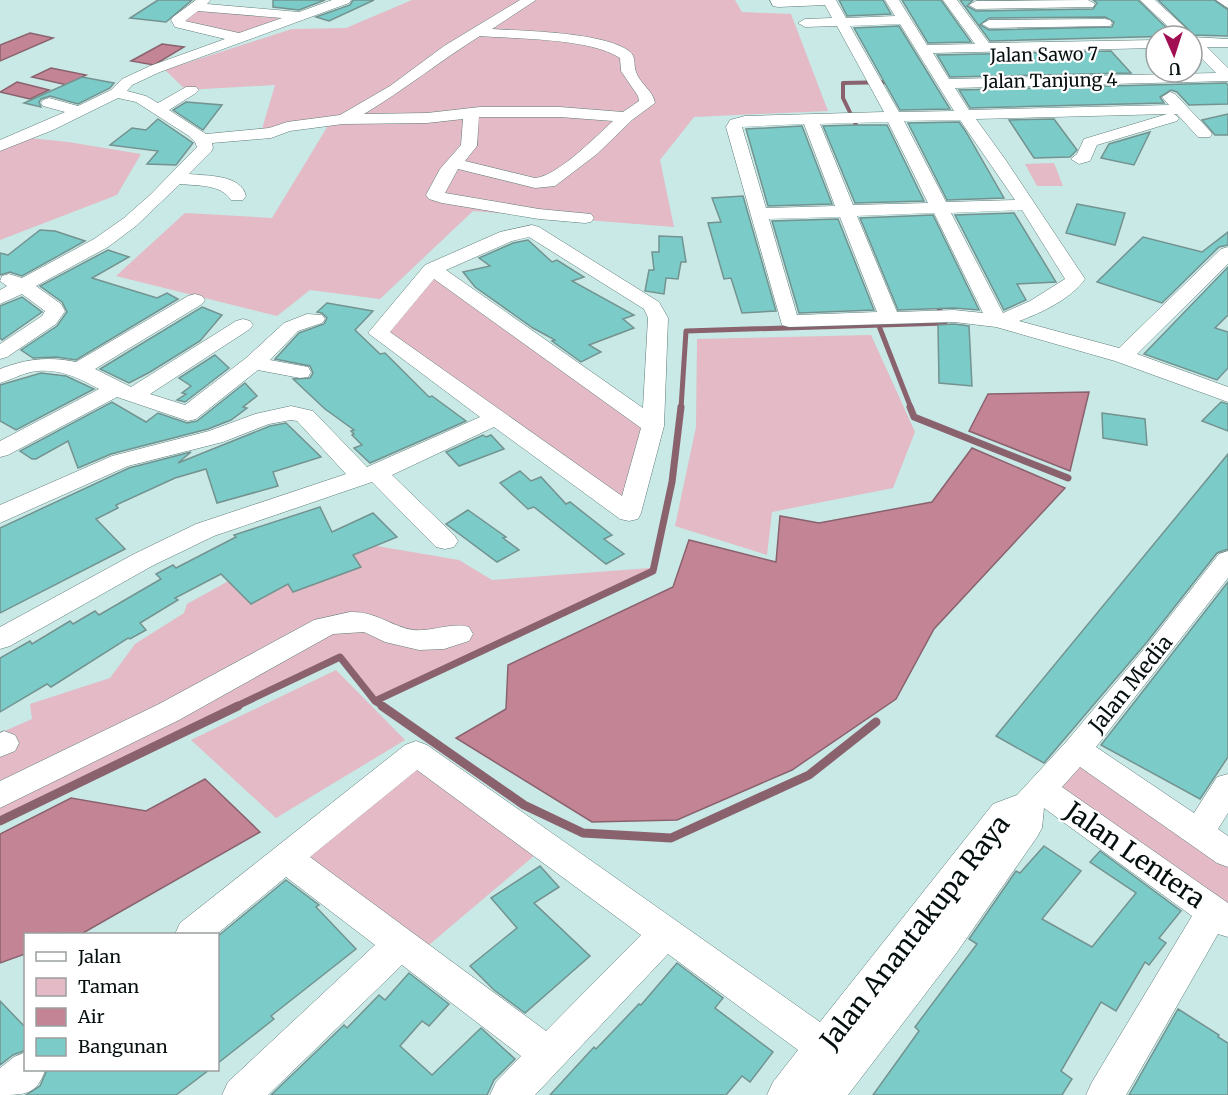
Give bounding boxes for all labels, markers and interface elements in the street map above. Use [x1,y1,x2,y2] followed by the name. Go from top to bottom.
[1144,24,1204,84] north arrow
[989,42,1098,67] street label: Jalan Sawo 7
[1168,59,1181,79] text: U
[981,68,1118,93] street label: Jalan Tanjung 4
[1082,629,1178,739] street label: Jalan Media
[1058,794,1212,915] street label: Jalan Lentera
[812,808,1016,1056] street label: Jalan Anantakupa Raya
[24,933,219,1071] legend
[77,945,121,968] text: Jalan
[78,975,139,998] text: Taman
[77,1005,105,1028] text: Air
[78,1035,168,1058] text: Bangunan

